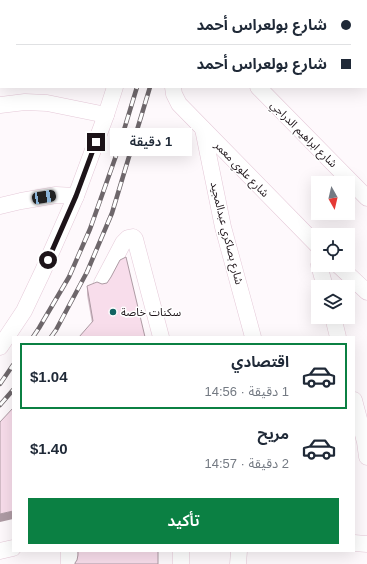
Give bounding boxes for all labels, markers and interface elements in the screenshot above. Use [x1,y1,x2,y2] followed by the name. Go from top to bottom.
[196,16,327,33] text: شارع بولعراس أحمد
[196,55,327,72] text: شارع بولعراس أحمد
[266,98,340,172] street label: شارع ابراهيم الدراجي
[110,128,192,156] callout: 1 دقيقة
[87,133,105,151] route end
[130,134,172,149] text: 1 دقيقة
[209,138,272,202] street label: شارع علوي معمر
[311,176,355,220] north arrow
[311,176,355,324] map controls
[205,180,246,287] street label: شارع بصاكري عبدالمجيد
[31,189,57,205] car
[311,228,355,272] button: locate
[39,251,57,269] route start
[311,280,355,324] button: layers
[121,306,181,318] place label: سكنات خاصة
[108,307,118,317] marker: سكنات خاصة
[231,353,289,370] text: اقتصادي
[301,358,337,394] icon: car
[30,368,68,385] text: $1.04
[204,384,289,399] text: 1 دقيقة · 14:56
[257,425,289,442] text: مريح
[301,430,337,466] icon: car
[30,440,68,457] text: $1.40
[204,456,289,471] text: 2 دقيقة · 14:57
[28,498,339,544] button: تأكيد

